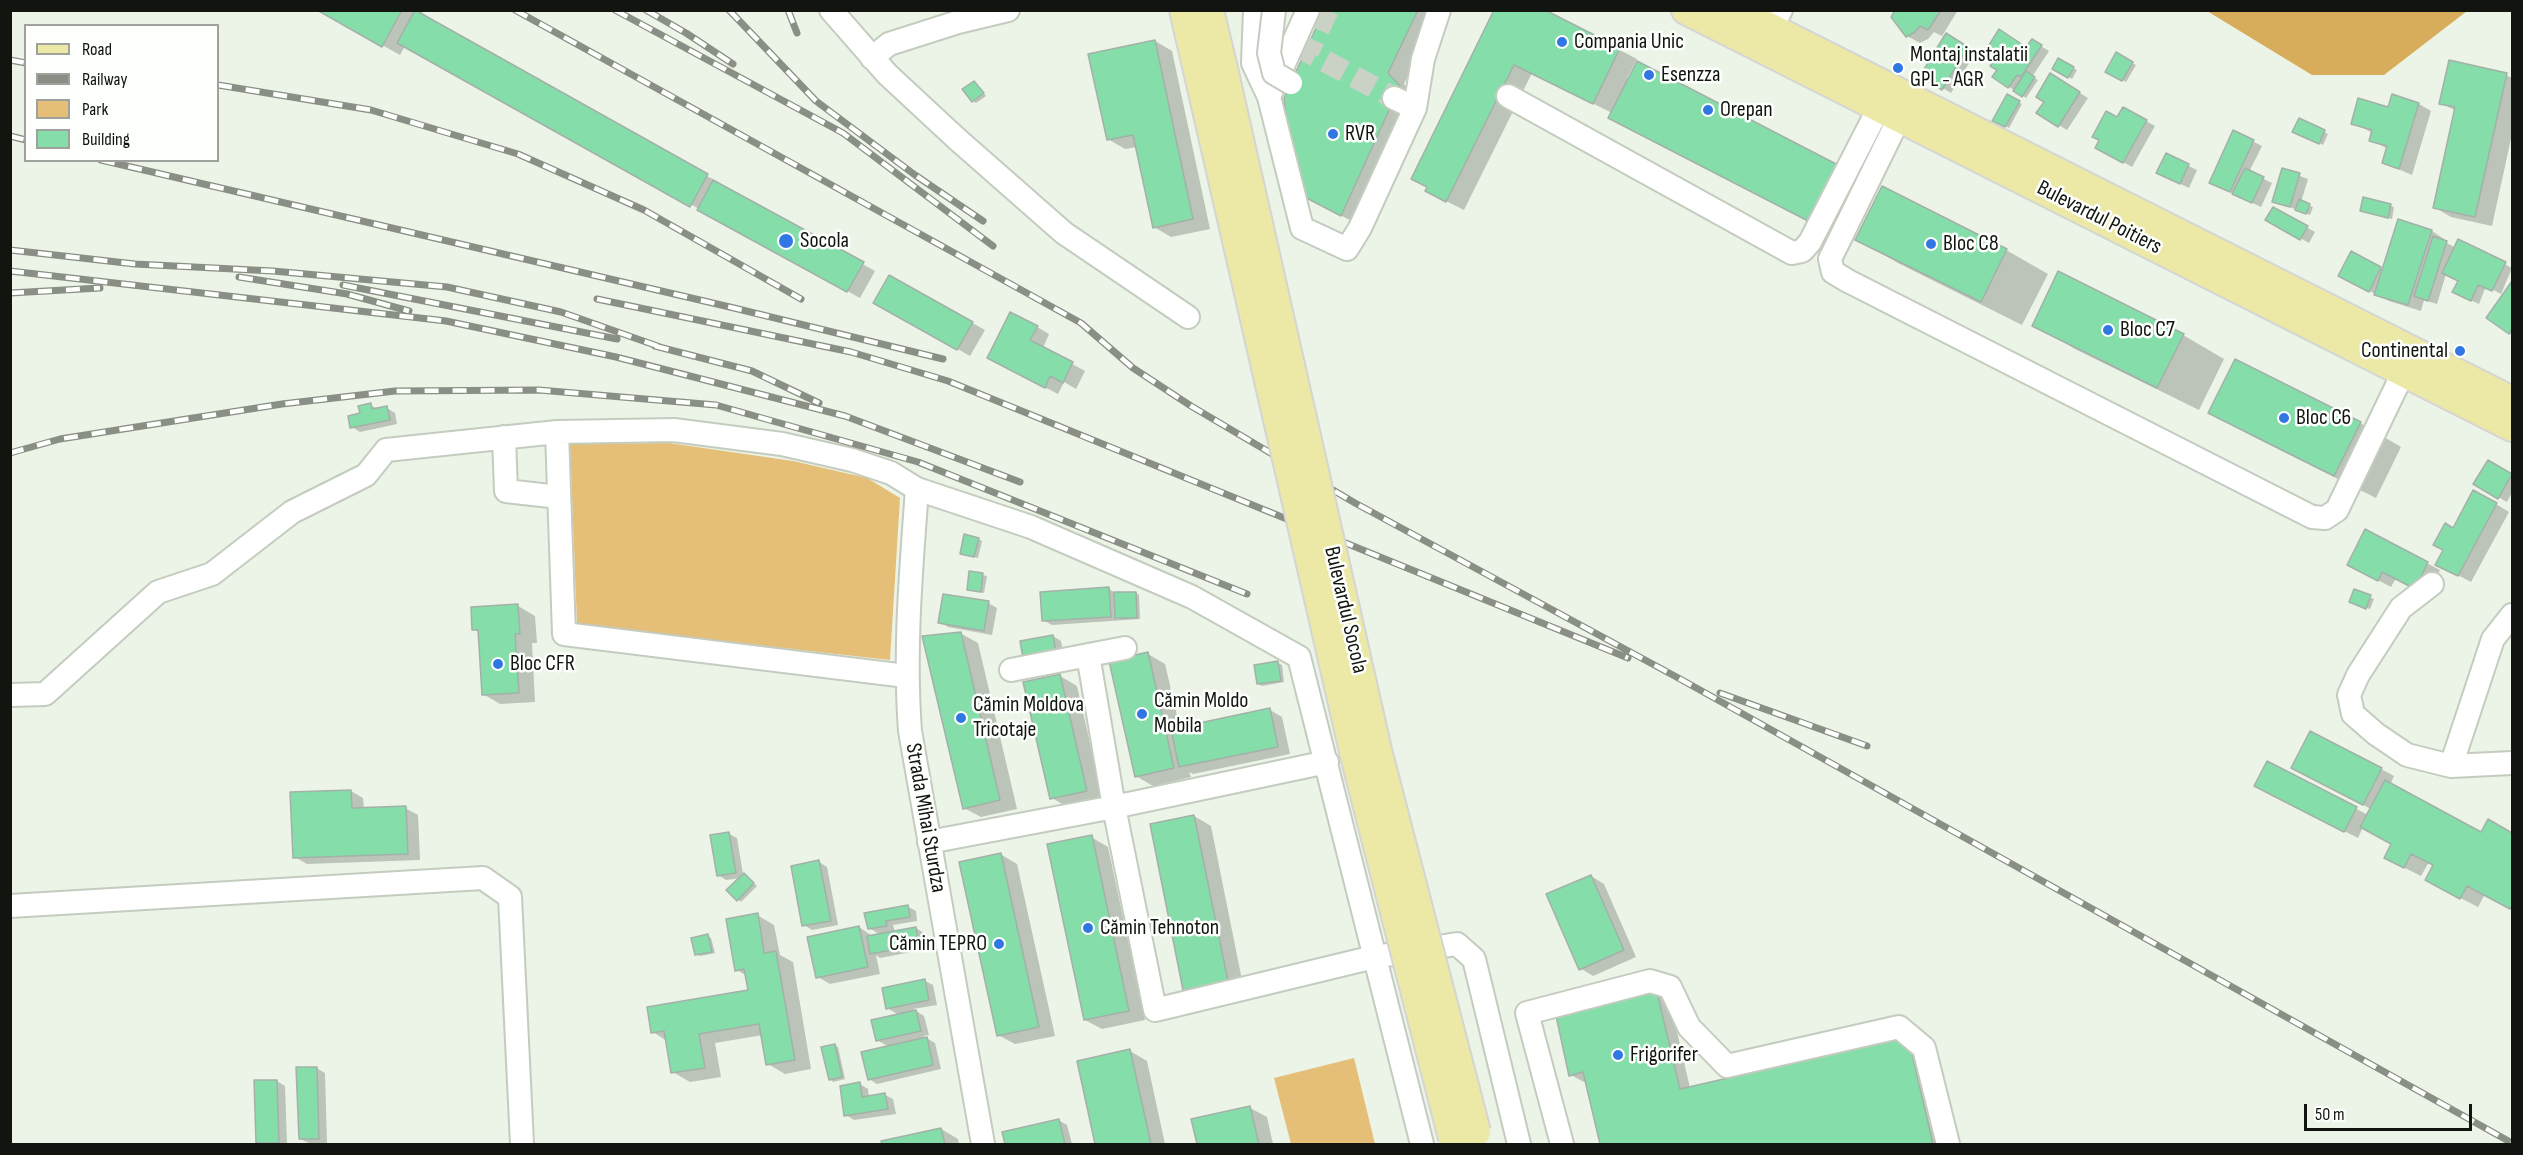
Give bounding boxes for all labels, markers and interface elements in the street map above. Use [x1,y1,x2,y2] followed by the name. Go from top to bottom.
[24,24,219,162] legend
[1574,29,1684,55] place label: Compania Unic
[1555,35,1569,49] marker: Compania Unic
[82,39,112,60] text: Road
[1910,42,2028,94] place label: Montaj instalatii GPL - AGR
[1891,61,1905,75] marker: Montaj instalatii GPL - AGR
[1661,62,1720,88] place label: Esenzza
[1642,68,1656,82] marker: Esenzza
[82,69,127,90] text: Railway
[1720,97,1773,123] place label: Orepan
[82,99,108,120] text: Park
[1701,103,1715,117] marker: Orepan
[1345,121,1375,147] place label: RVR
[1326,127,1340,141] marker: RVR
[82,129,130,150] text: Building
[2032,175,2166,261] street label: Bulevardul Poitiers
[800,228,849,254] place label: Socola
[1943,231,1999,257] place label: Bloc C8
[777,232,795,250] marker: Socola
[1924,237,1938,251] marker: Bloc C8
[2120,317,2175,343] place label: Bloc C7
[2101,323,2115,337] marker: Bloc C7
[2361,338,2448,364] place label: Continental
[2453,344,2467,358] marker: Continental
[2296,405,2351,431] place label: Bloc C6
[2277,411,2291,425] marker: Bloc C6
[1318,544,1372,676] street label: Bulevardul Socola
[510,651,575,677] place label: Bloc CFR
[491,657,505,671] marker: Bloc CFR
[1154,688,1248,740] place label: Cămin Moldo Mobila
[973,692,1084,744] place label: Cămin Moldova Tricotaje
[1135,707,1149,721] marker: Cămin Moldo Mobila
[954,711,968,725] marker: Cămin Moldova Tricotaje
[899,741,951,895] street label: Strada Mihai Sturdza
[1100,915,1219,941] place label: Cămin Tehnoton
[1081,921,1095,935] marker: Cămin Tehnoton
[889,931,987,957] place label: Cămin TEPRO
[992,937,1006,951] marker: Cămin TEPRO
[1630,1042,1698,1068] place label: Frigorifer
[1611,1048,1625,1062] marker: Frigorifer
[2307,1092,2475,1130] scale bar
[2315,1104,2345,1125] text: 50 m

